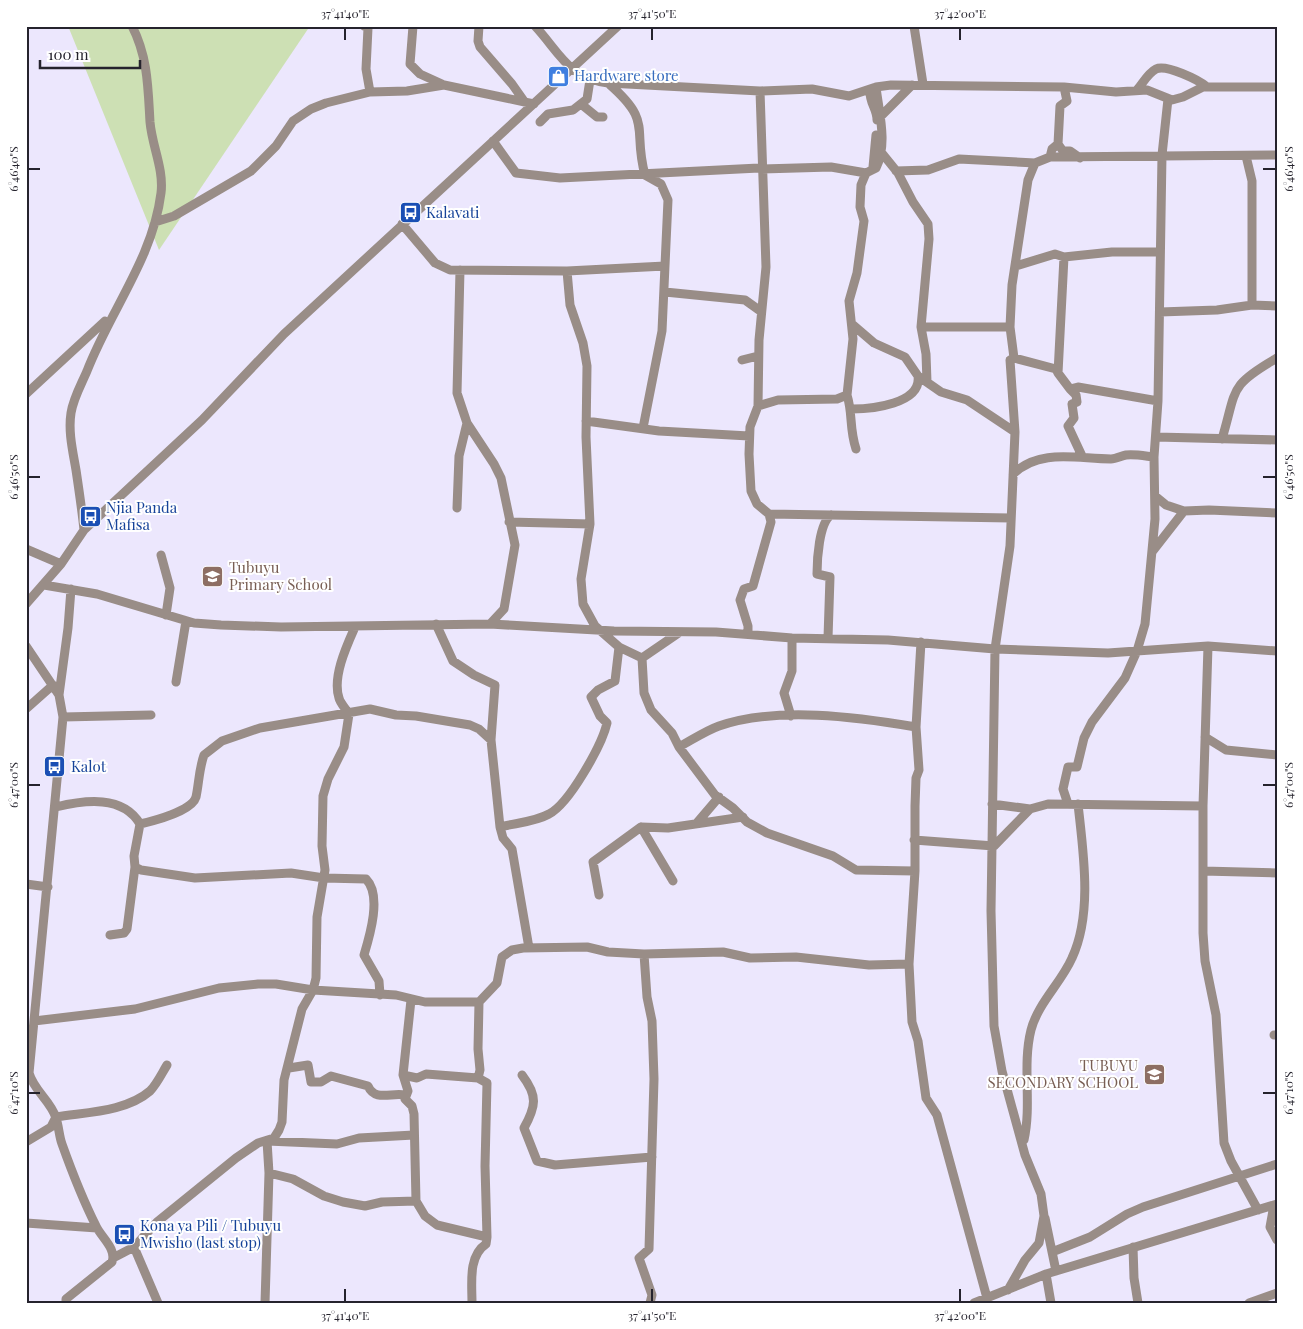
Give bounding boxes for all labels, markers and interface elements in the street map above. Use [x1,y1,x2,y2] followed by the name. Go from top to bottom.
[321,5,369,21] text: 37°41'40"E
[628,5,676,21] text: 37°41'50"E
[934,5,986,21] text: 37°42'00"E
[40,38,140,70] scale bar
[48,44,89,64] text: 100 m
[546,64,570,88] shop icon: Hardware store
[574,65,679,85] place label: Hardware store
[5,146,21,192] text: 6°46'40"S
[1280,146,1296,192] text: 6°46'40"S
[398,201,422,225] bus stop icon: Kalavati
[426,202,480,222] place label: Kalavati
[5,454,21,500] text: 6°46'50"S
[1280,454,1296,500] text: 6°46'50"S
[106,497,178,534] place label: Njia Panda Mafisa
[78,505,102,529] bus stop icon: Njia Panda Mafisa
[229,557,332,594] place label: Tubuyu Primary School
[201,565,225,589] school or university icon: Tubuyu Primary School
[43,755,67,779] bus stop icon: Kalot
[71,756,107,776] place label: Kalot
[5,762,21,808] text: 6°47'00"S
[1280,762,1296,808] text: 6°47'00"S
[987,1055,1138,1092] place label: TUBUYU SECONDARY SCHOOL
[1142,1063,1166,1087] school or university icon: TUBUYU SECONDARY SCHOOL
[5,1071,21,1115] text: 6°47'10"S
[1280,1071,1296,1115] text: 6°47'10"S
[140,1215,281,1252] place label: Kona ya Pili / Tubuyu Mwisho (last stop)
[112,1223,136,1247] bus stop icon: Kona ya Pili / Tubuyu Mwisho (last stop)
[321,1307,369,1323] text: 37°41'40"E
[628,1307,676,1323] text: 37°41'50"E
[934,1307,986,1323] text: 37°42'00"E

